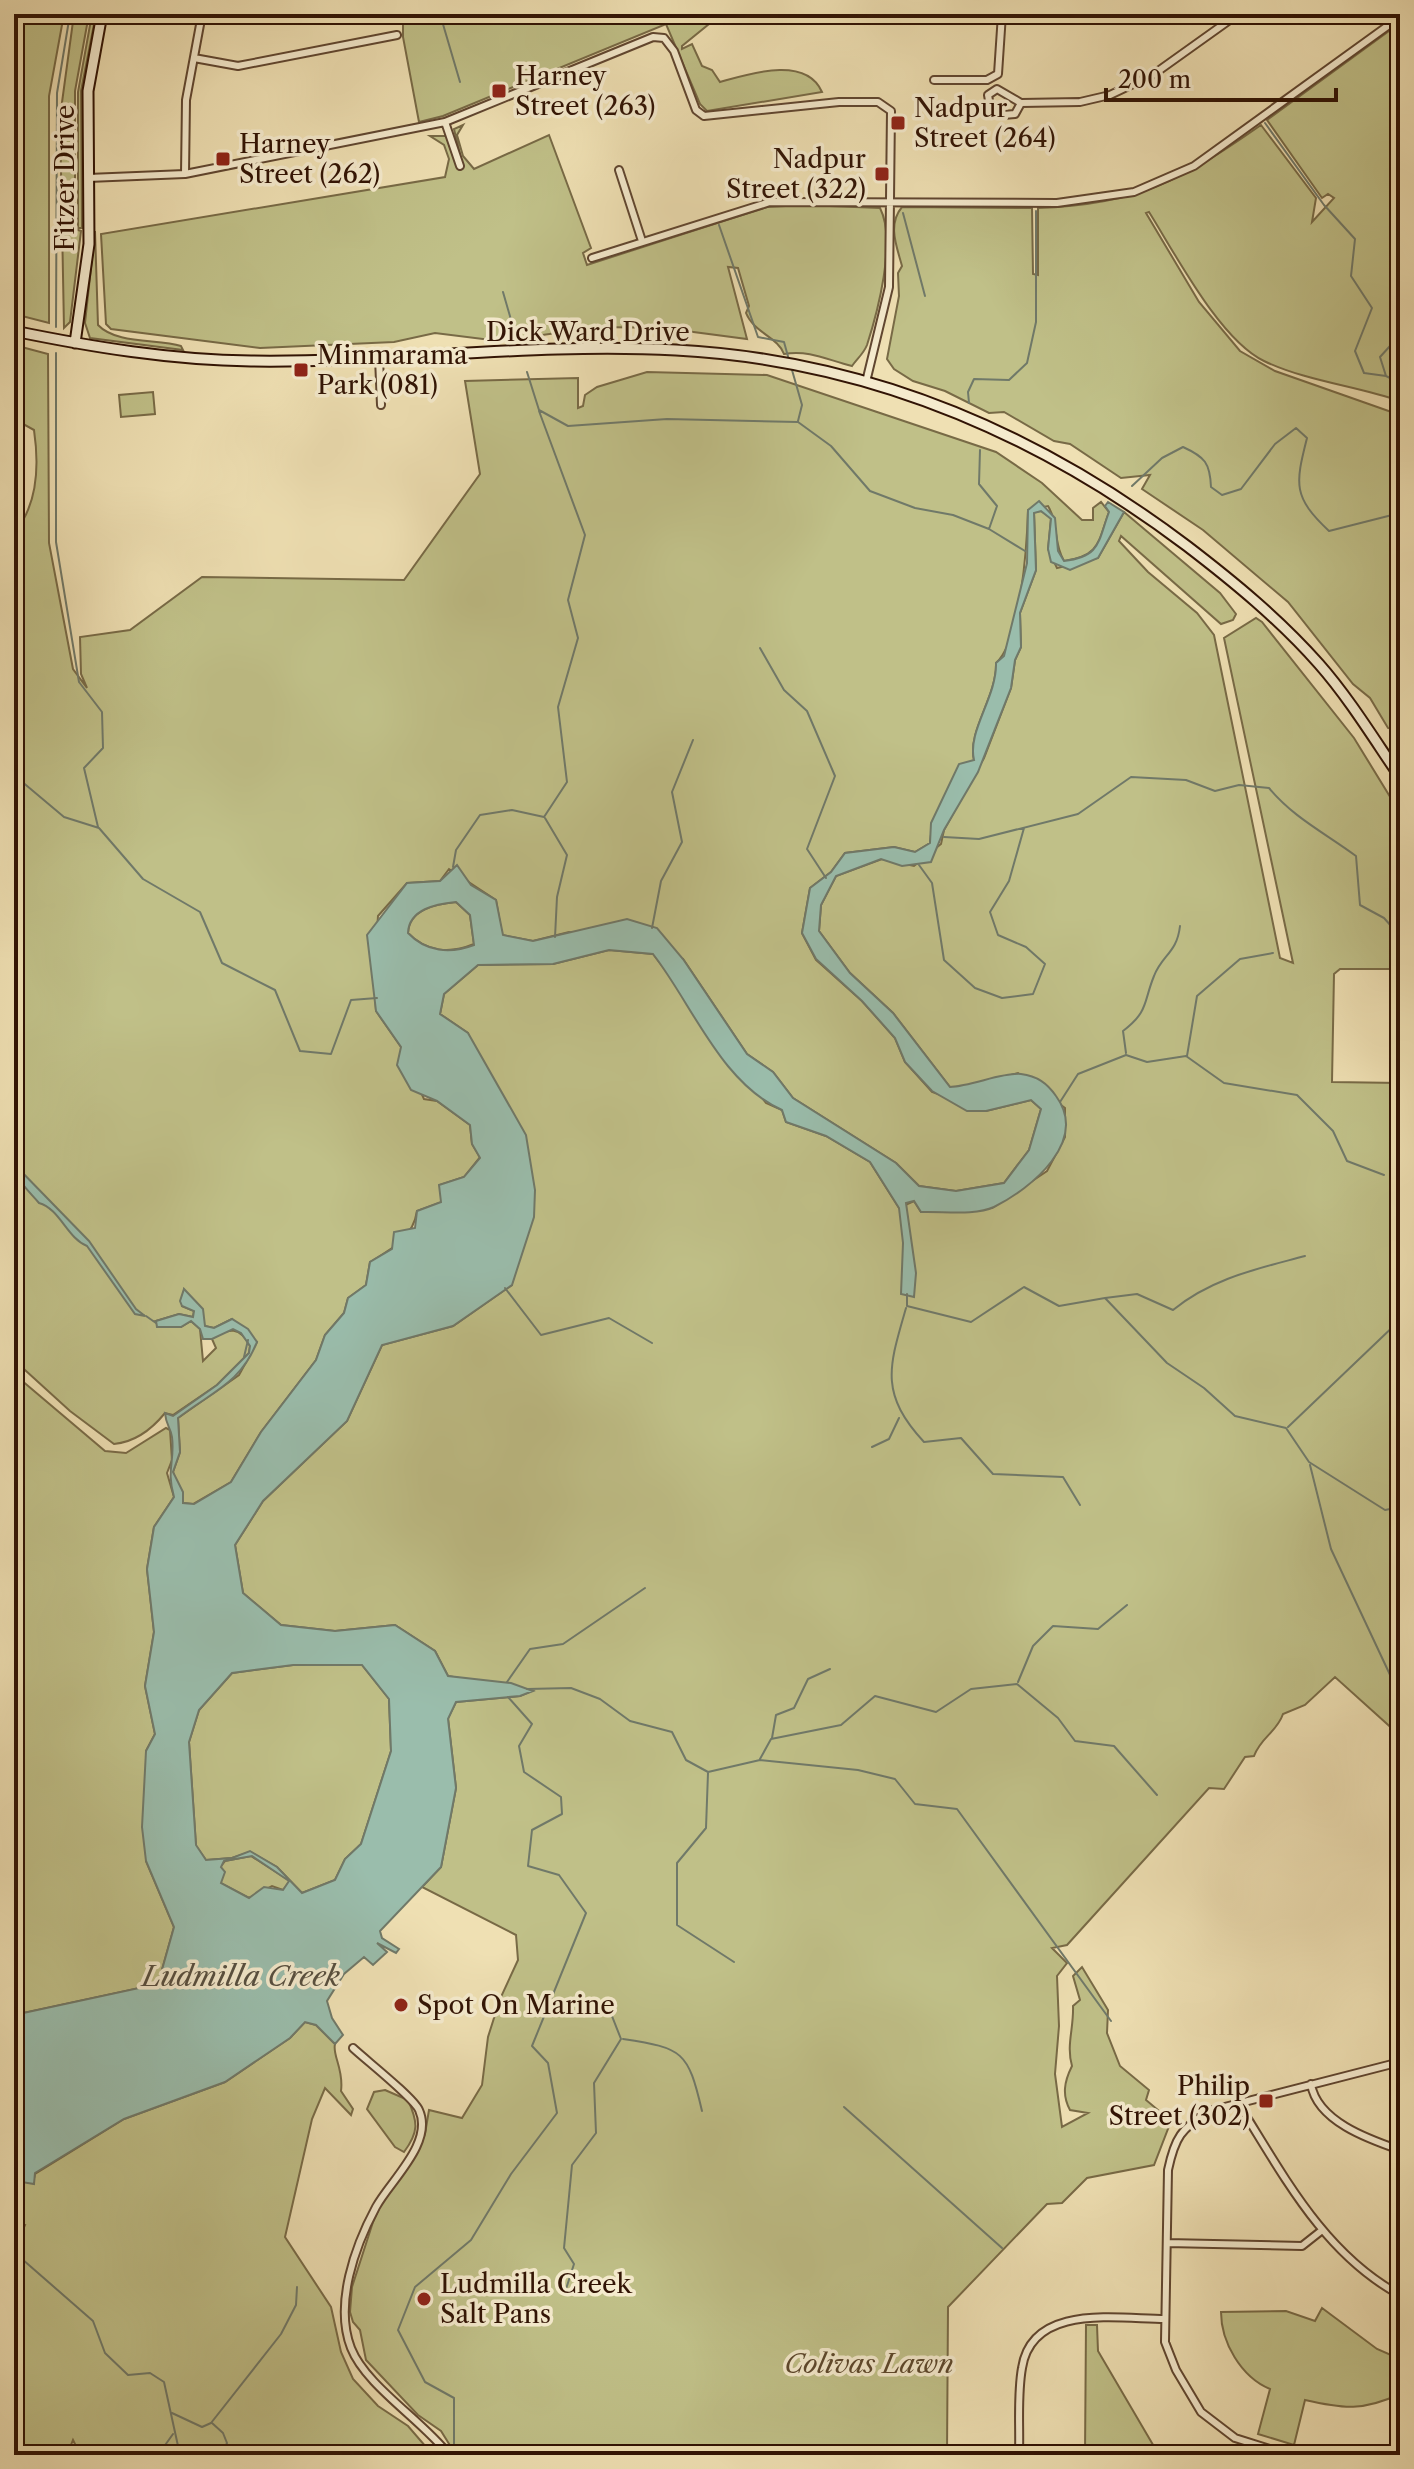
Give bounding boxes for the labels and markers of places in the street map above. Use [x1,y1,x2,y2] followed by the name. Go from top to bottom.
[515,60,655,122] place label: Harney Street (263)
[490,82,508,100] marker: Harney Street (263)
[914,92,1056,154] place label: Nadpur Street (264)
[889,114,907,132] marker: Nadpur Street (264)
[239,128,380,190] place label: Harney Street (262)
[726,143,866,205] place label: Nadpur Street (322)
[214,150,232,168] marker: Harney Street (262)
[873,165,891,183] marker: Nadpur Street (322)
[317,339,468,401] place label: Minmarama Park (081)
[292,361,310,379] marker: Minmarama Park (081)
[417,1989,615,2021] place label: Spot On Marine
[392,1996,410,2014] marker: Spot On Marine
[1108,2070,1250,2132] place label: Philip Street (302)
[1257,2092,1275,2110] marker: Philip Street (302)
[440,2268,633,2330] place label: Ludmilla Creek Salt Pans
[415,2290,433,2308] marker: Ludmilla Creek Salt Pans

